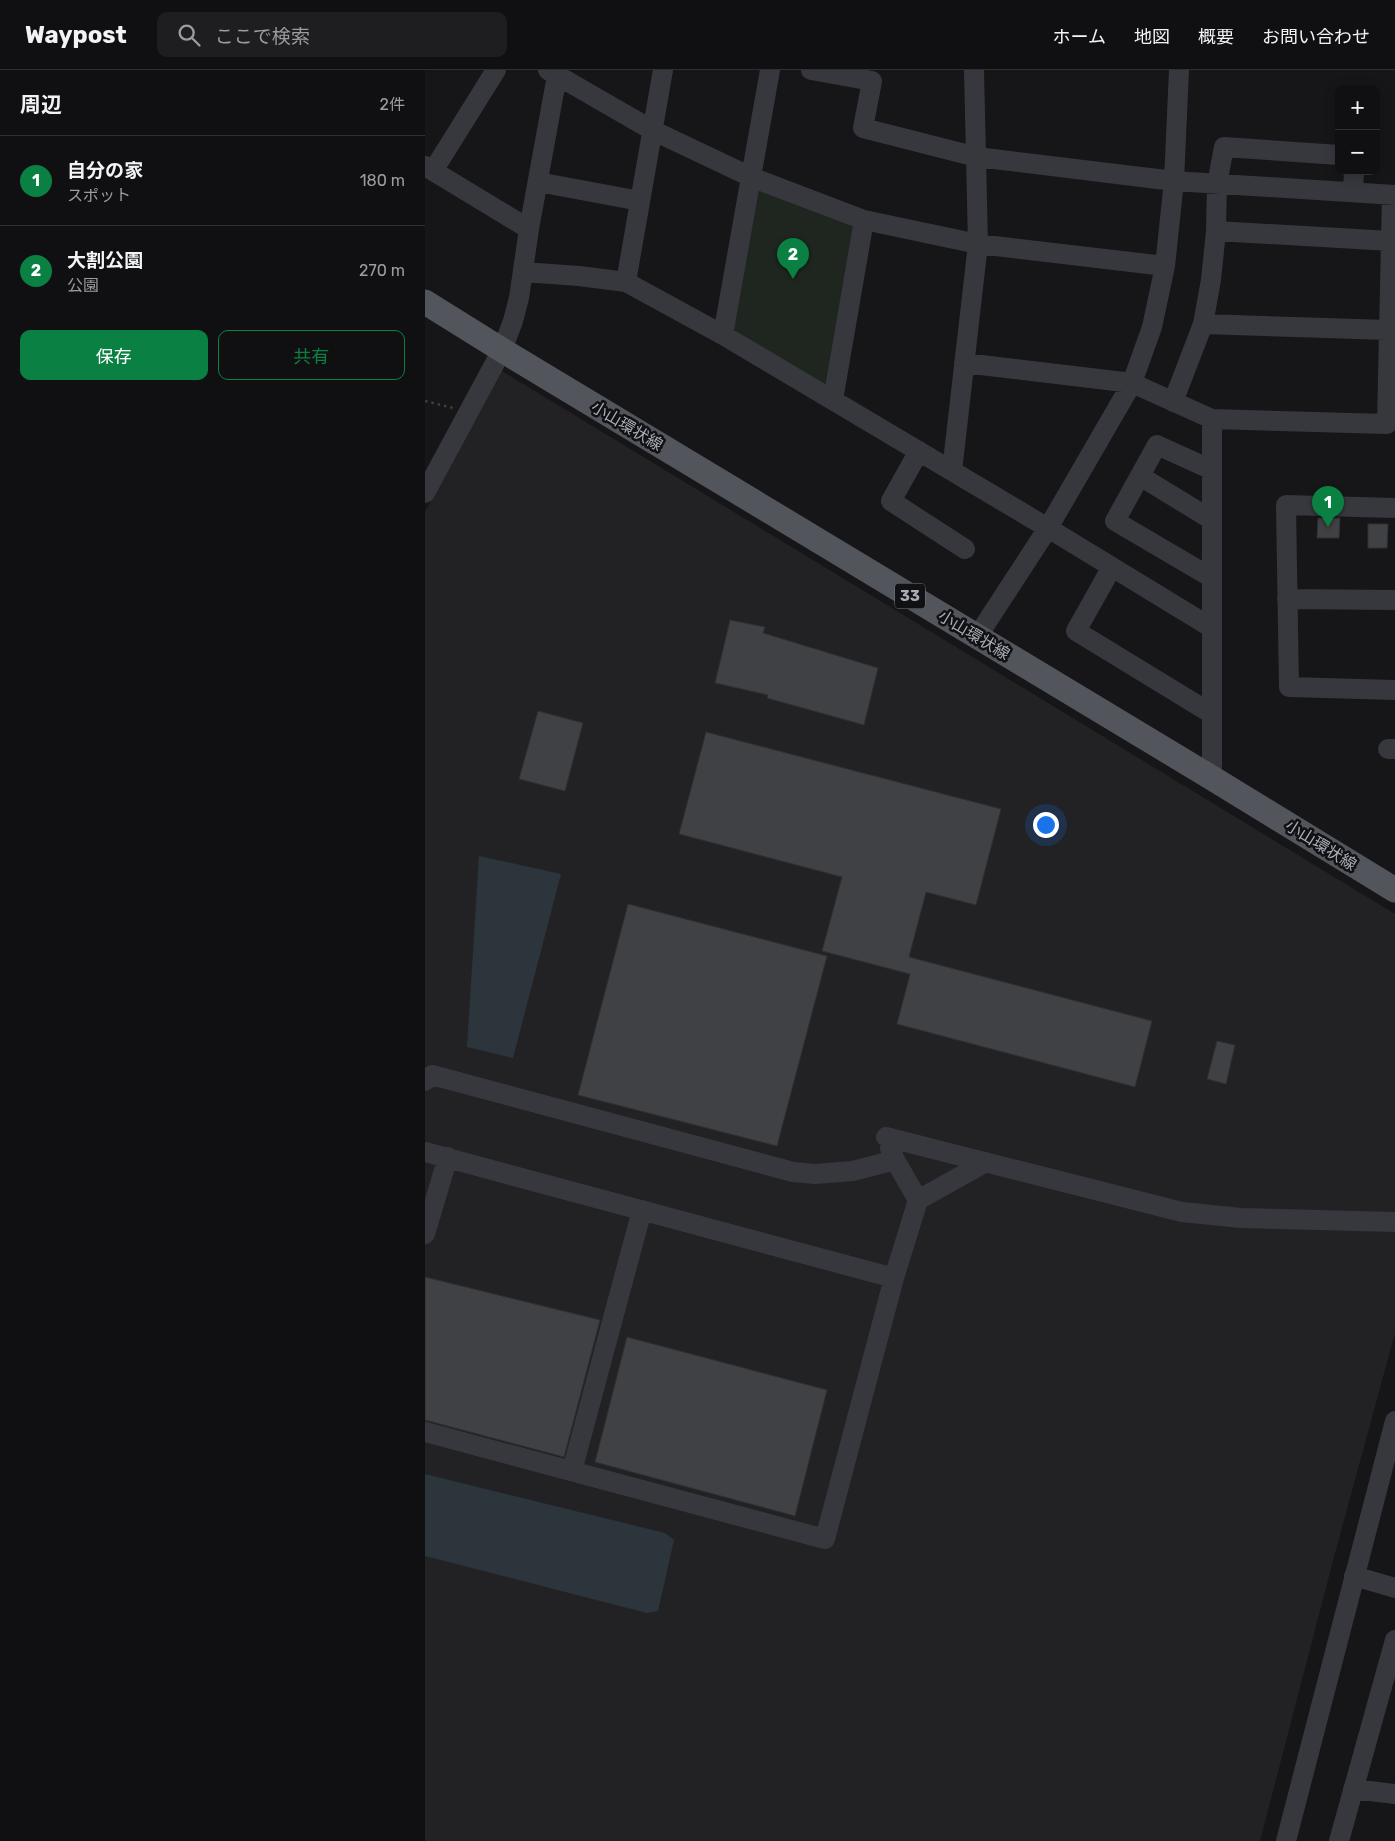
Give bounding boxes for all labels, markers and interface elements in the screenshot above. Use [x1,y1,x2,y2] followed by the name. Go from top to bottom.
[157,12,507,57] search box
[25,21,127,49] text: Waypost
[175,21,203,49] icon: search
[215,25,310,48] text: ここで検索
[1053,26,1106,48] text: ホーム
[1134,26,1170,48] text: 地図
[1198,26,1234,48] text: 概要
[1262,26,1370,48] text: お問い合わせ
[1335,85,1380,175] map controls
[1335,85,1380,130] button: +
[20,92,62,117] text: 周辺
[380,95,405,114] text: 2件
[1335,130,1380,175] button: −
[67,159,143,182] text: 自分の家
[32,171,40,190] text: 1
[360,171,405,190] text: 180 m
[67,186,131,205] text: スポット
[777,238,809,279] pin: 2
[67,249,143,272] text: 大割公園
[31,261,41,280] text: 2
[359,261,405,280] text: 270 m
[67,276,99,295] text: 公園
[20,330,208,380] button: 保存
[218,330,405,380] button: 共有
[588,397,666,455] street label: 小山環状線
[1312,486,1344,527] pin: 1
[895,584,925,608] road number: 33
[935,606,1013,664] street label: 小山環状線
[1033,812,1059,838] your location
[1282,816,1360,874] street label: 小山環状線

